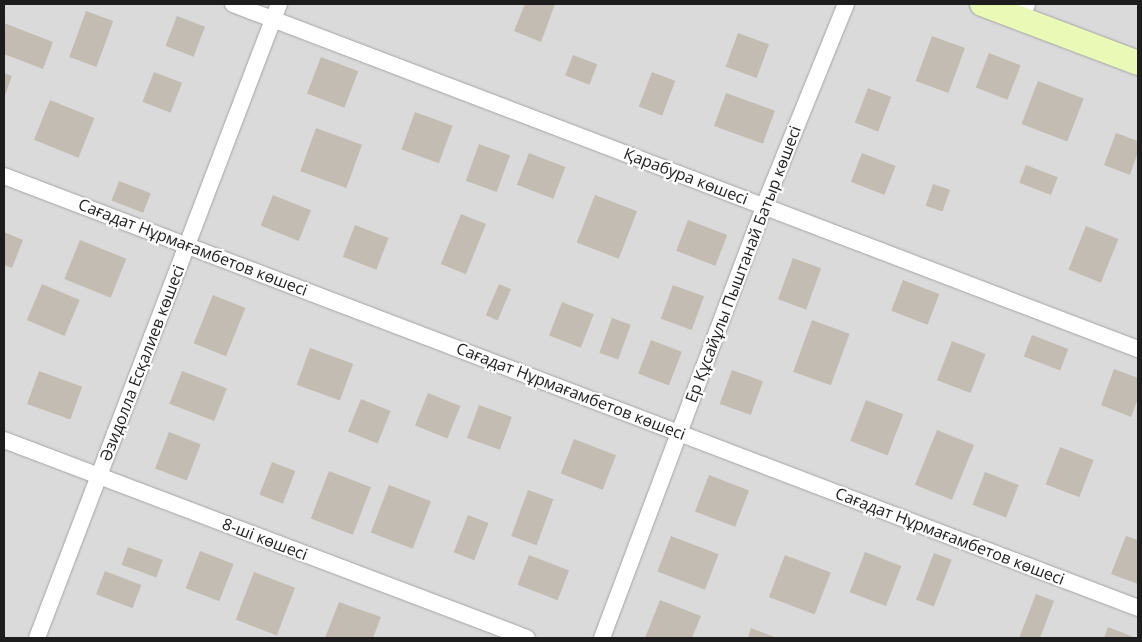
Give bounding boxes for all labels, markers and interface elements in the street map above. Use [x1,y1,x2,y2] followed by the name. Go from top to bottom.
[681,123,805,405] street label: Ер Құсайұлы Пыштанай Батыр көшесі
[621,144,751,208] street label: Қарабура көшесі
[76,194,310,300] street label: Сағадат Нұрмағамбетов көшесі
[96,262,188,464] street label: Әзидолла Есқалиев көшесі
[454,338,688,444] street label: Сағадат Нұрмағамбетов көшесі
[833,483,1067,589] street label: Сағадат Нұрмағамбетов көшесі
[220,514,310,564] street label: 8-шi көшесi

